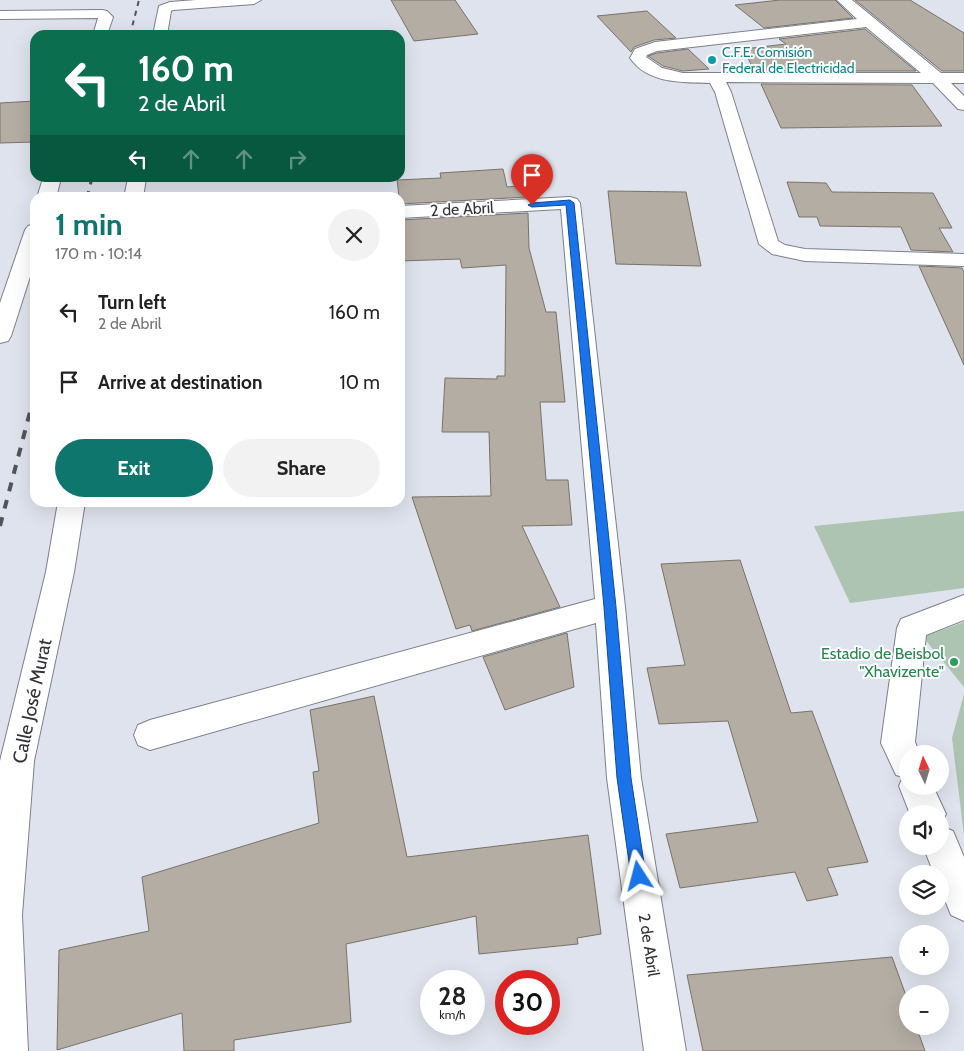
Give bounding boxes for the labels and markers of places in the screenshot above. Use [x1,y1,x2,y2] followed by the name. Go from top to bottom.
[722,43,855,77] place label: C.F.E. Comisión Federal de Electricidad
[706,54,718,66] marker: C.F.E. Comisión Federal de Electricidad
[511,154,553,205] pin
[821,644,944,681] place label: Estadio de Beisbol "Xhavizente"
[948,656,960,668] marker: Estadio de Beisbol "Xhavizente"

